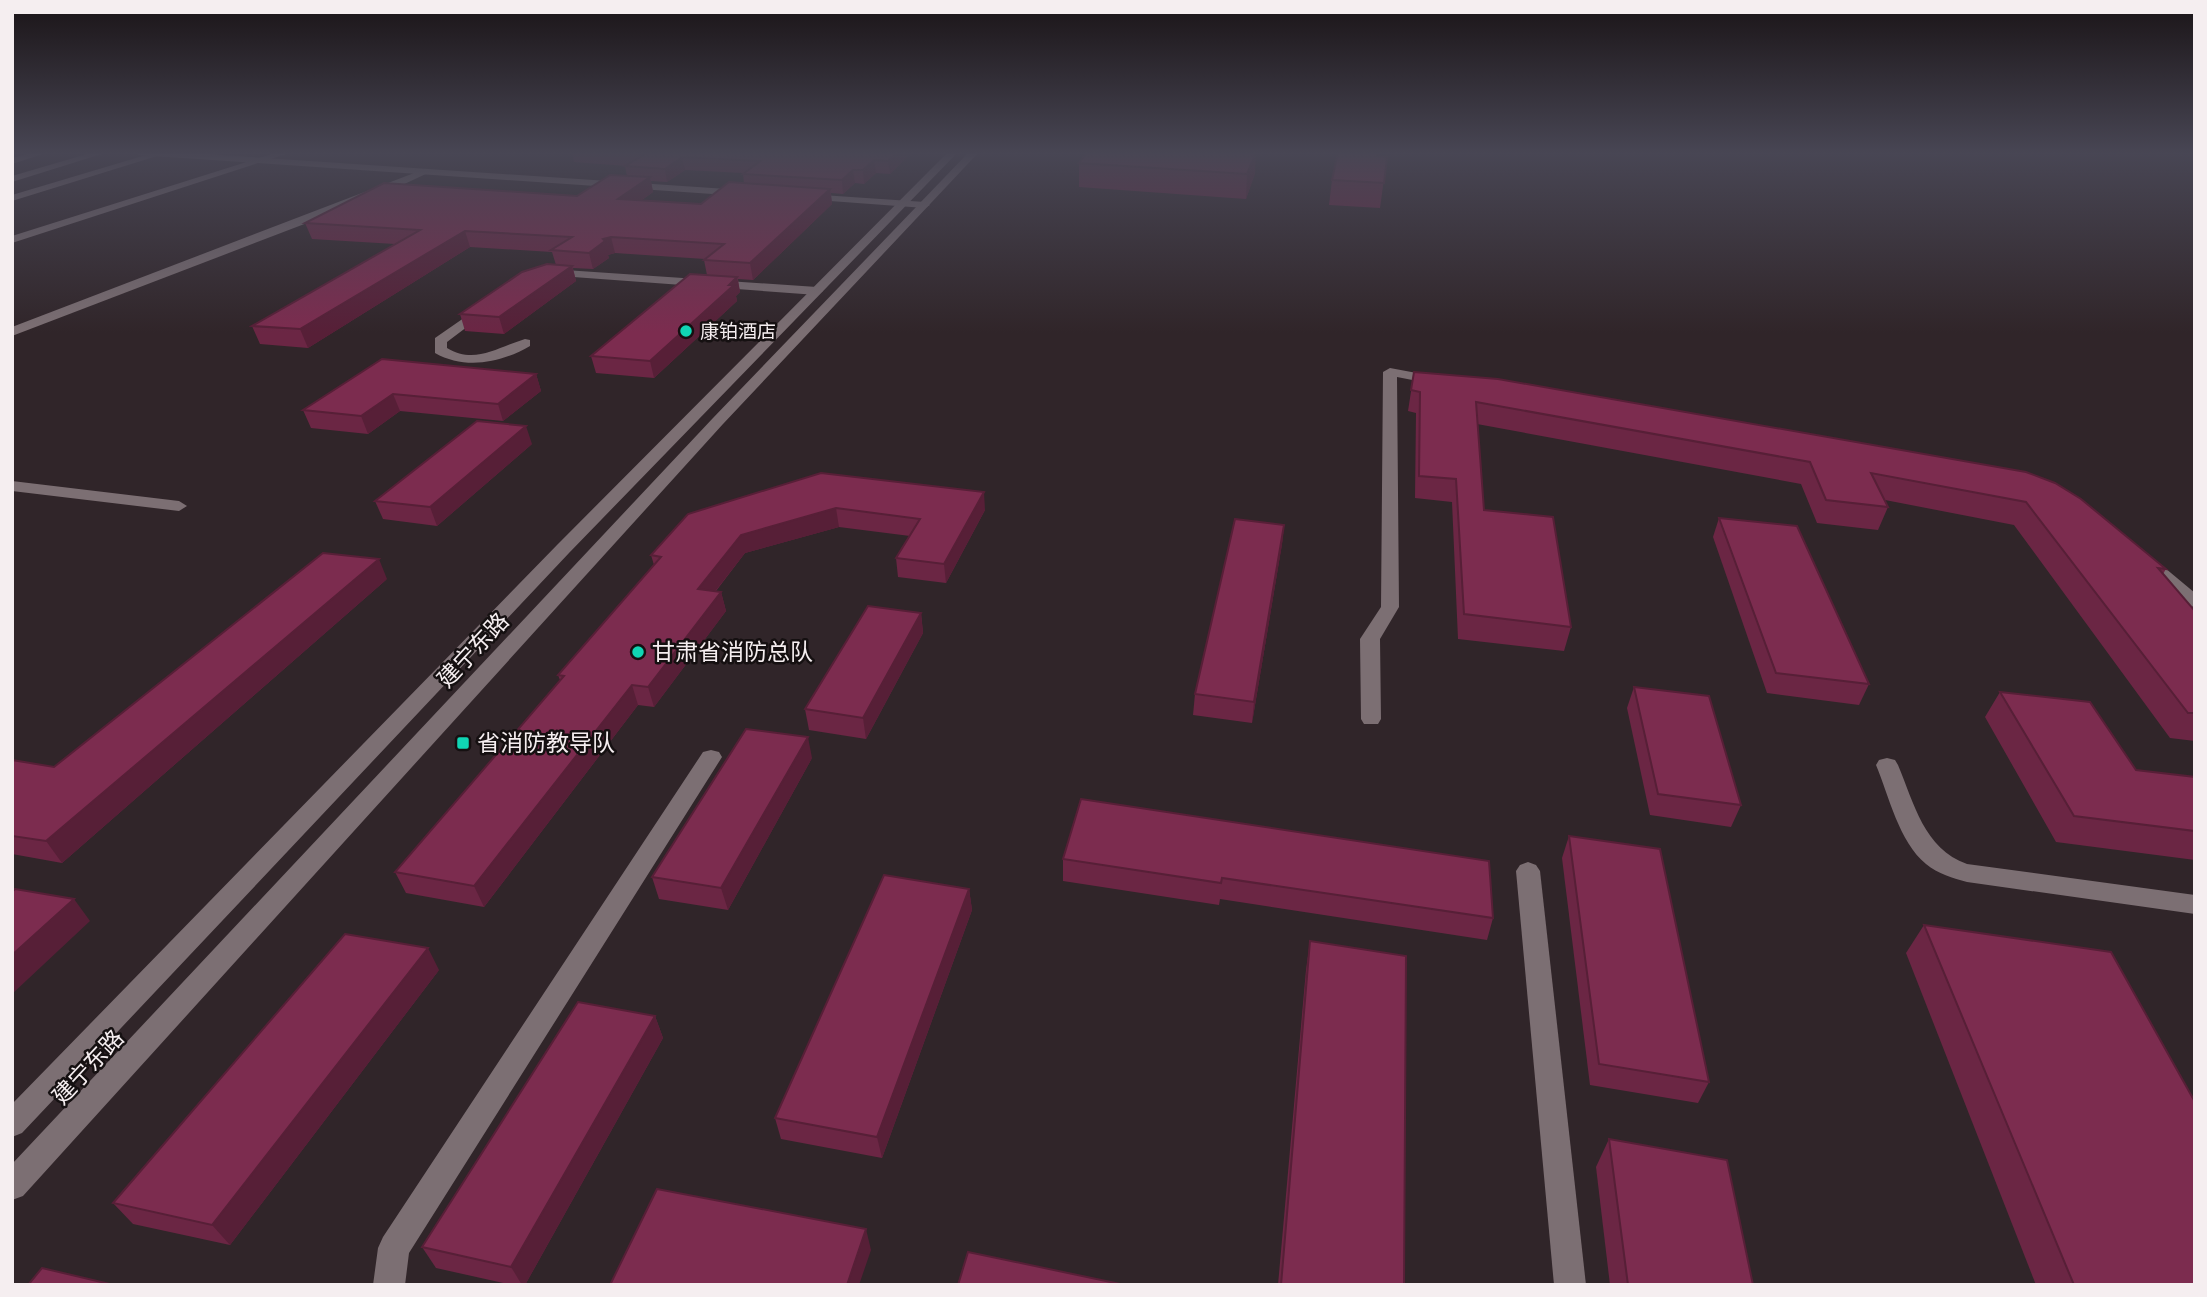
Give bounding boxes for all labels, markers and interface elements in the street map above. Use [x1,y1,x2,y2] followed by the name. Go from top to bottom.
[700,319,776,344] place label: 康铂酒店
[678,323,694,339] marker: 康铂酒店
[431,606,515,694] street label: 建宁东路
[652,637,813,667] place label: 甘肃省消防总队
[630,644,646,660] marker: 甘肃省消防总队
[477,728,615,758] place label: 省消防教导队
[455,735,471,751] marker: 省消防教导队
[46,1023,130,1111] street label: 建宁东路

